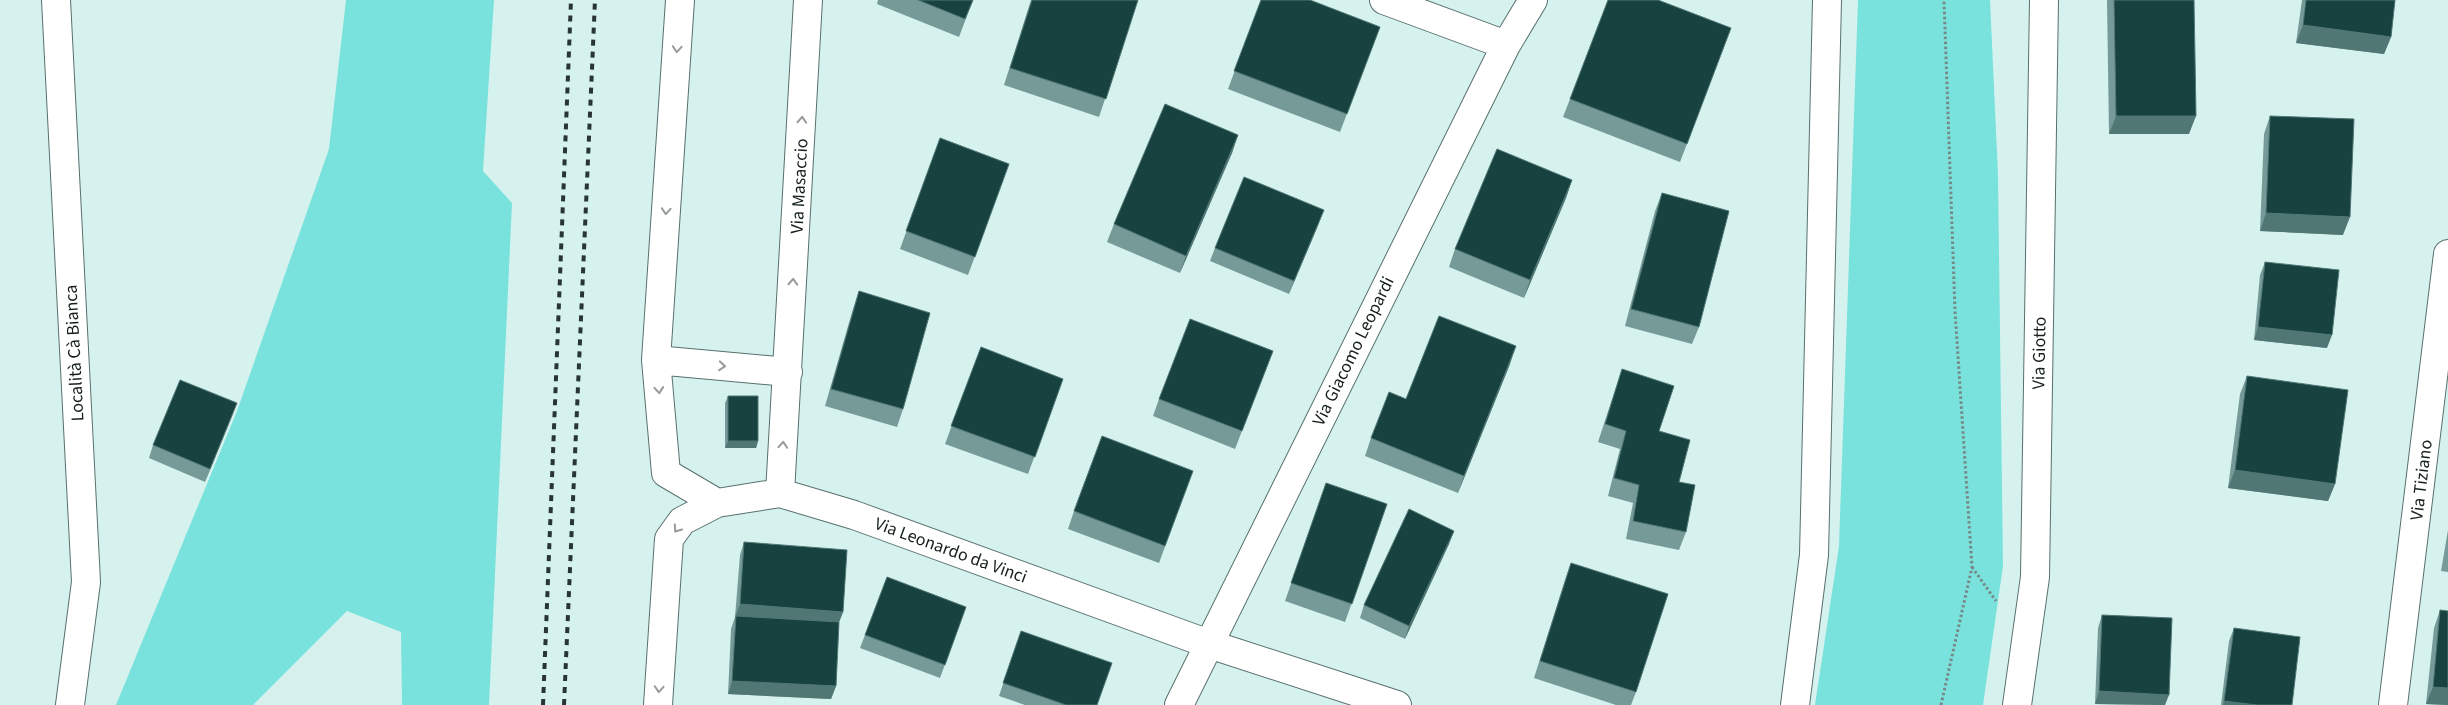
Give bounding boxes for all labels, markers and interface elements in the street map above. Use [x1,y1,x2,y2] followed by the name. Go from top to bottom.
[671,45,682,53] one-way arrow
[797,116,808,124] one-way arrow
[785,138,814,234] street label: Via Masaccio
[660,207,671,215] one-way arrow
[1306,272,1400,430] street label: Via Giacomo Leopardi
[788,278,799,286] one-way arrow
[58,284,91,422] street label: Località Cà Bianca
[2026,316,2053,390] street label: Via Giotto
[718,360,726,371] one-way arrow
[653,387,664,395] one-way arrow
[2404,438,2439,522] street label: Via Tiziano
[778,440,789,448] one-way arrow
[871,511,1031,590] street label: Via Leonardo da Vinci
[674,523,682,532] one-way arrow
[654,685,665,693] one-way arrow

